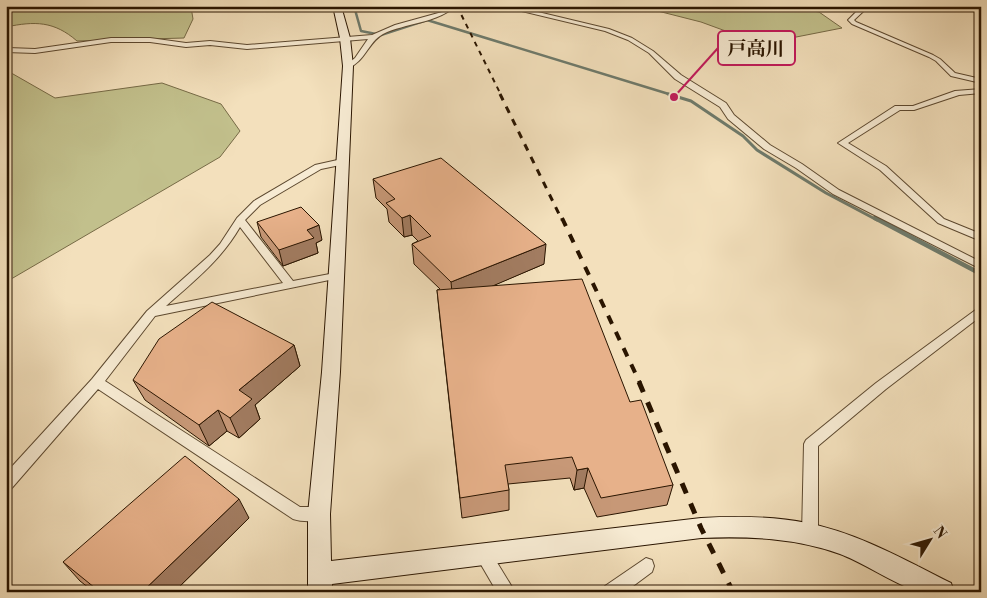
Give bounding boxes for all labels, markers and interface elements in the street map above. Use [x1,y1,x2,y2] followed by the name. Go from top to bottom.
[718,31,795,65] callout: 戸高川
[727,37,785,61] text: 戸高川
[904,516,954,566] north arrow
[929,523,950,543] text: N

